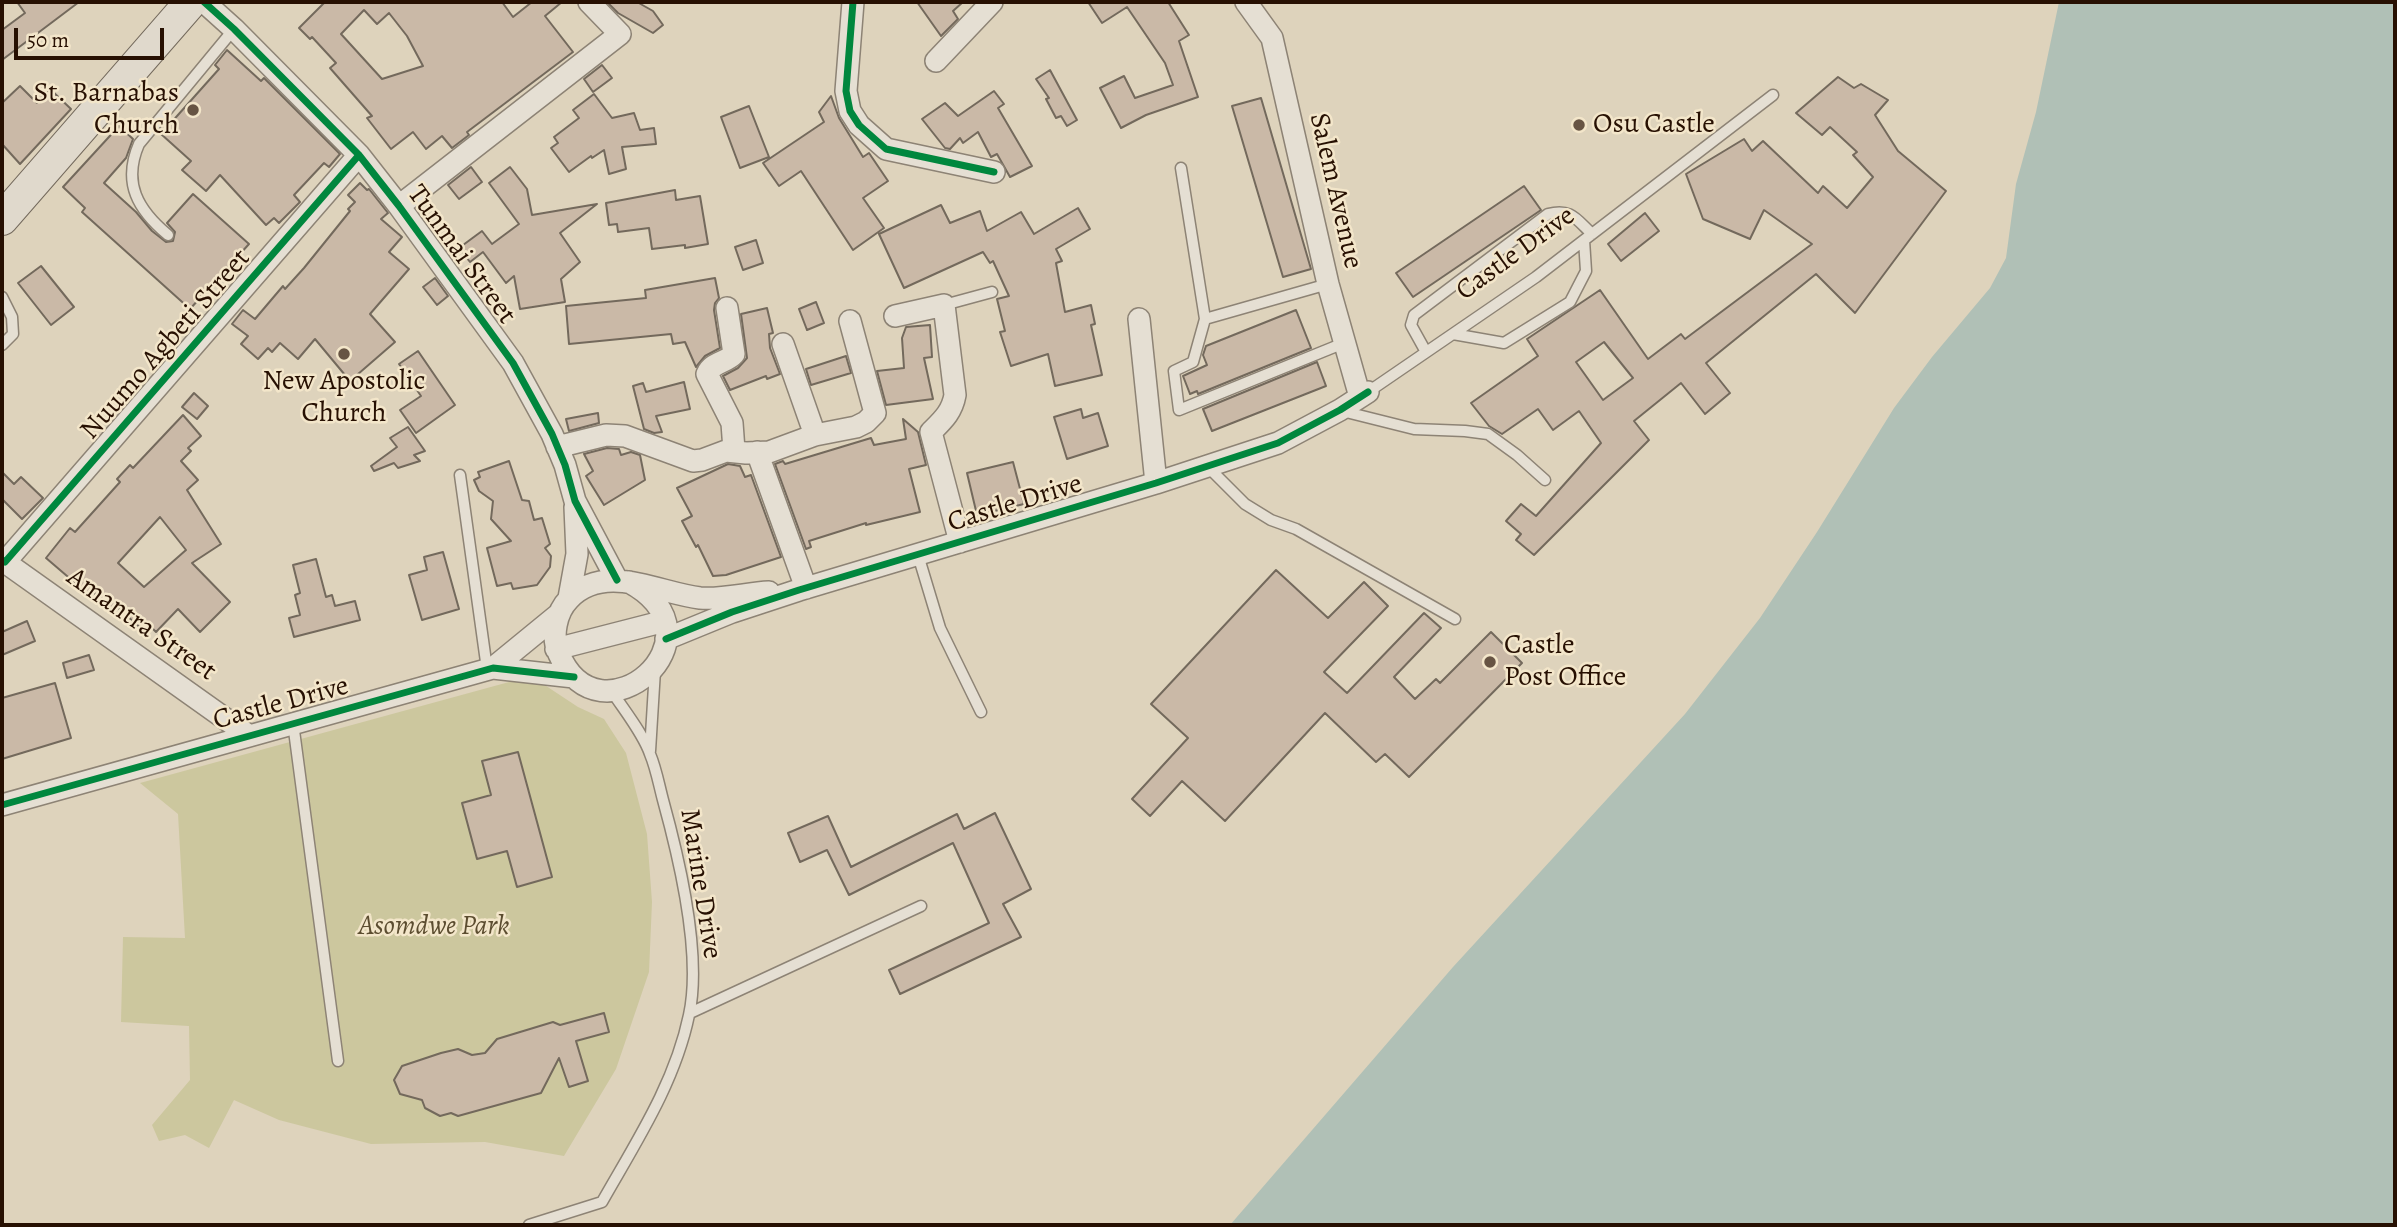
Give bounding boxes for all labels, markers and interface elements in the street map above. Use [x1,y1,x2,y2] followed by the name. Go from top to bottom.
[18,14,168,58] scale bar
[27,26,69,54] text: 50 m
[33,77,179,143] place label: St. Barnabas Church
[185,102,201,118] marker: St. Barnabas Church
[1593,108,1715,142] place label: Osu Castle
[1301,110,1369,272] street label: Salem Avenue
[1571,117,1587,133] marker: Osu Castle
[399,179,523,331] street label: Tunmai Street
[1450,200,1582,308] street label: Castle Drive
[74,243,258,447] street label: Nuumo Agbeti Street
[336,346,352,362] marker: New Apostolic Church
[263,365,425,431] place label: New Apostolic Church
[944,468,1086,540] street label: Castle Drive
[60,561,222,689] street label: Amantra Street
[1504,629,1626,695] place label: Castle Post Office
[1482,654,1498,670] marker: Castle Post Office
[210,670,352,738] street label: Castle Drive
[672,807,728,961] street label: Marine Drive
[359,910,509,944] park label: Asomdwe Park

